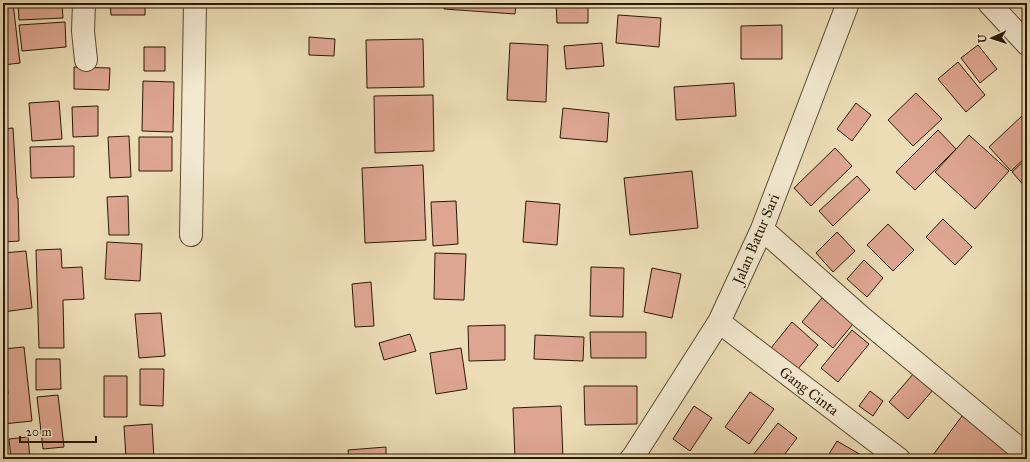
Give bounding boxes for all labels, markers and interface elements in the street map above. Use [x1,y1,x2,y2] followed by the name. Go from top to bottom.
[972,18,1012,58] north arrow
[976,34,989,43] text: U
[728,191,784,289] street label: Jalan Batur Sari
[776,363,843,420] street label: Gang Cinta
[20,418,96,444] scale bar
[26,425,52,439] text: 20 m

